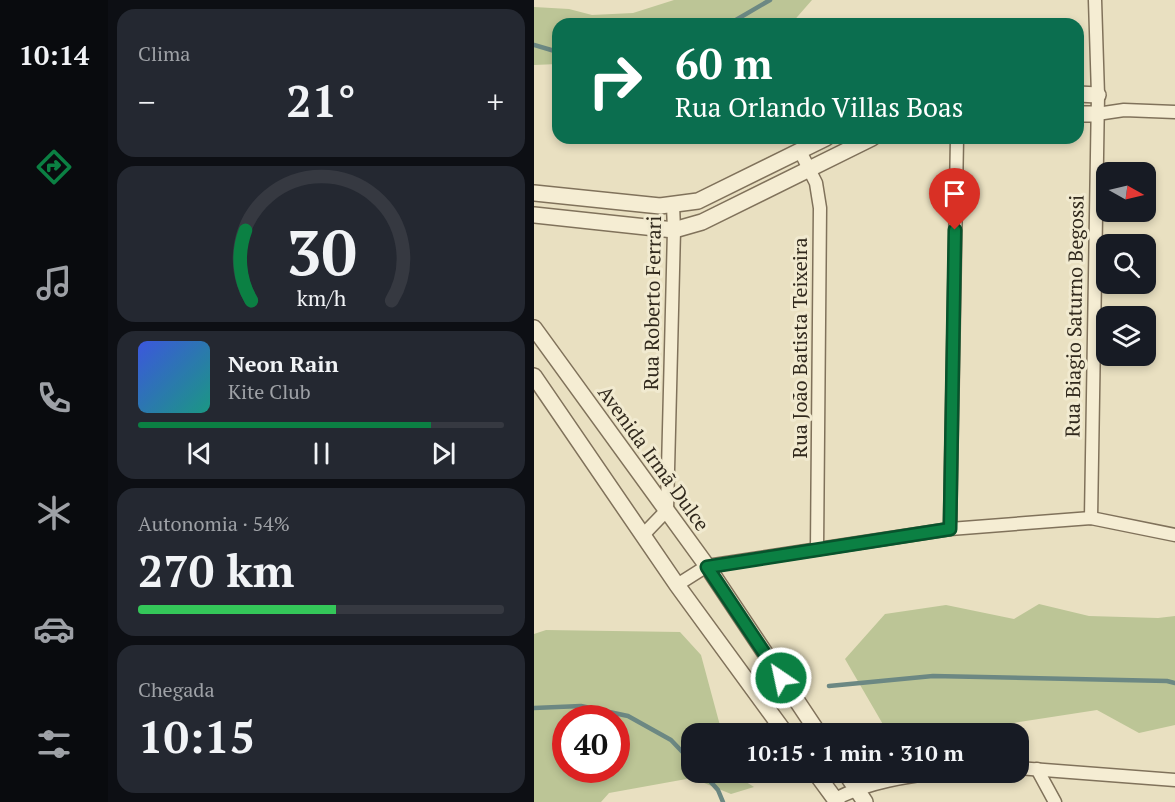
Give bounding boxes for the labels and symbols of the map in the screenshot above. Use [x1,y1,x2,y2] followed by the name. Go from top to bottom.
[1096,162,1156,222] north arrow
[929,168,980,230] pin
[1058,195,1090,437] street label: Rua Biagio Saturno Begossi
[637,215,667,391] street label: Rua Roberto Ferrari
[786,237,813,459] street label: Rua João Batista Teixeira
[592,380,716,536] street label: Avenida Irmã Dulce
[749,646,813,710] position arrow
[552,705,630,783] speed limit sign: 40

